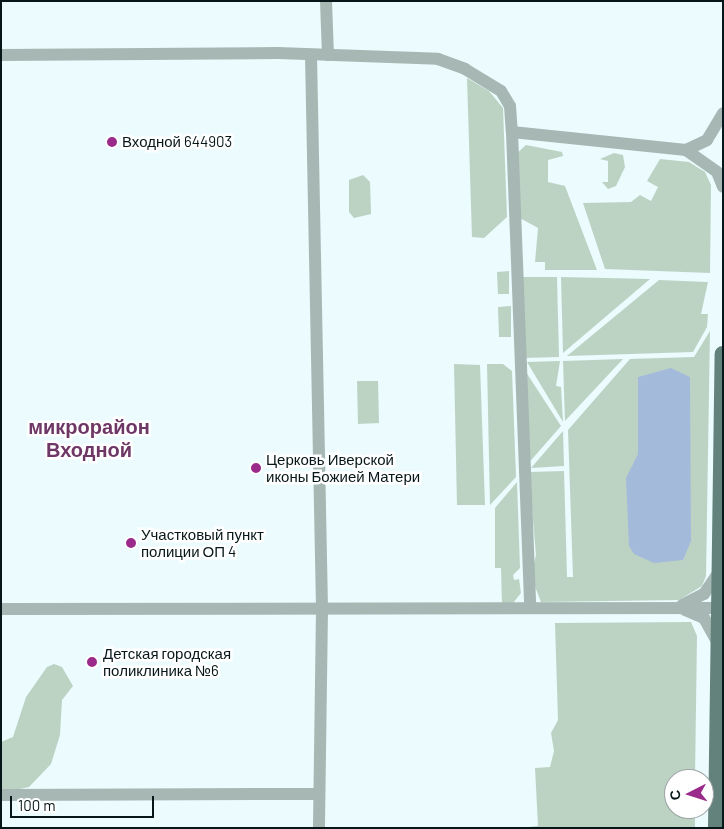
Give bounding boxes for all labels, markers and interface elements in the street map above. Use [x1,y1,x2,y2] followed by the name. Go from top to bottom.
[122,133,232,151] place label: Входной 644903
[106,136,118,148] marker: Входной 644903
[28,414,150,461] district label: микрорайон Входной
[266,450,420,485] place label: Церковь Иверской иконы Божией Матери
[250,462,262,474] marker: Церковь Иверской иконы Божией Матери
[141,525,264,560] place label: Участковый пункт полиции ОП 4
[125,537,137,549] marker: Участковый пункт полиции ОП 4
[103,644,231,679] place label: Детская городская поликлиника №6
[85,655,99,669] marker: Детская городская поликлиника №6
[664,769,714,819] north arrow
[12,786,156,818] scale bar
[666,789,683,801] text: С
[18,796,56,814] text: 100 m

